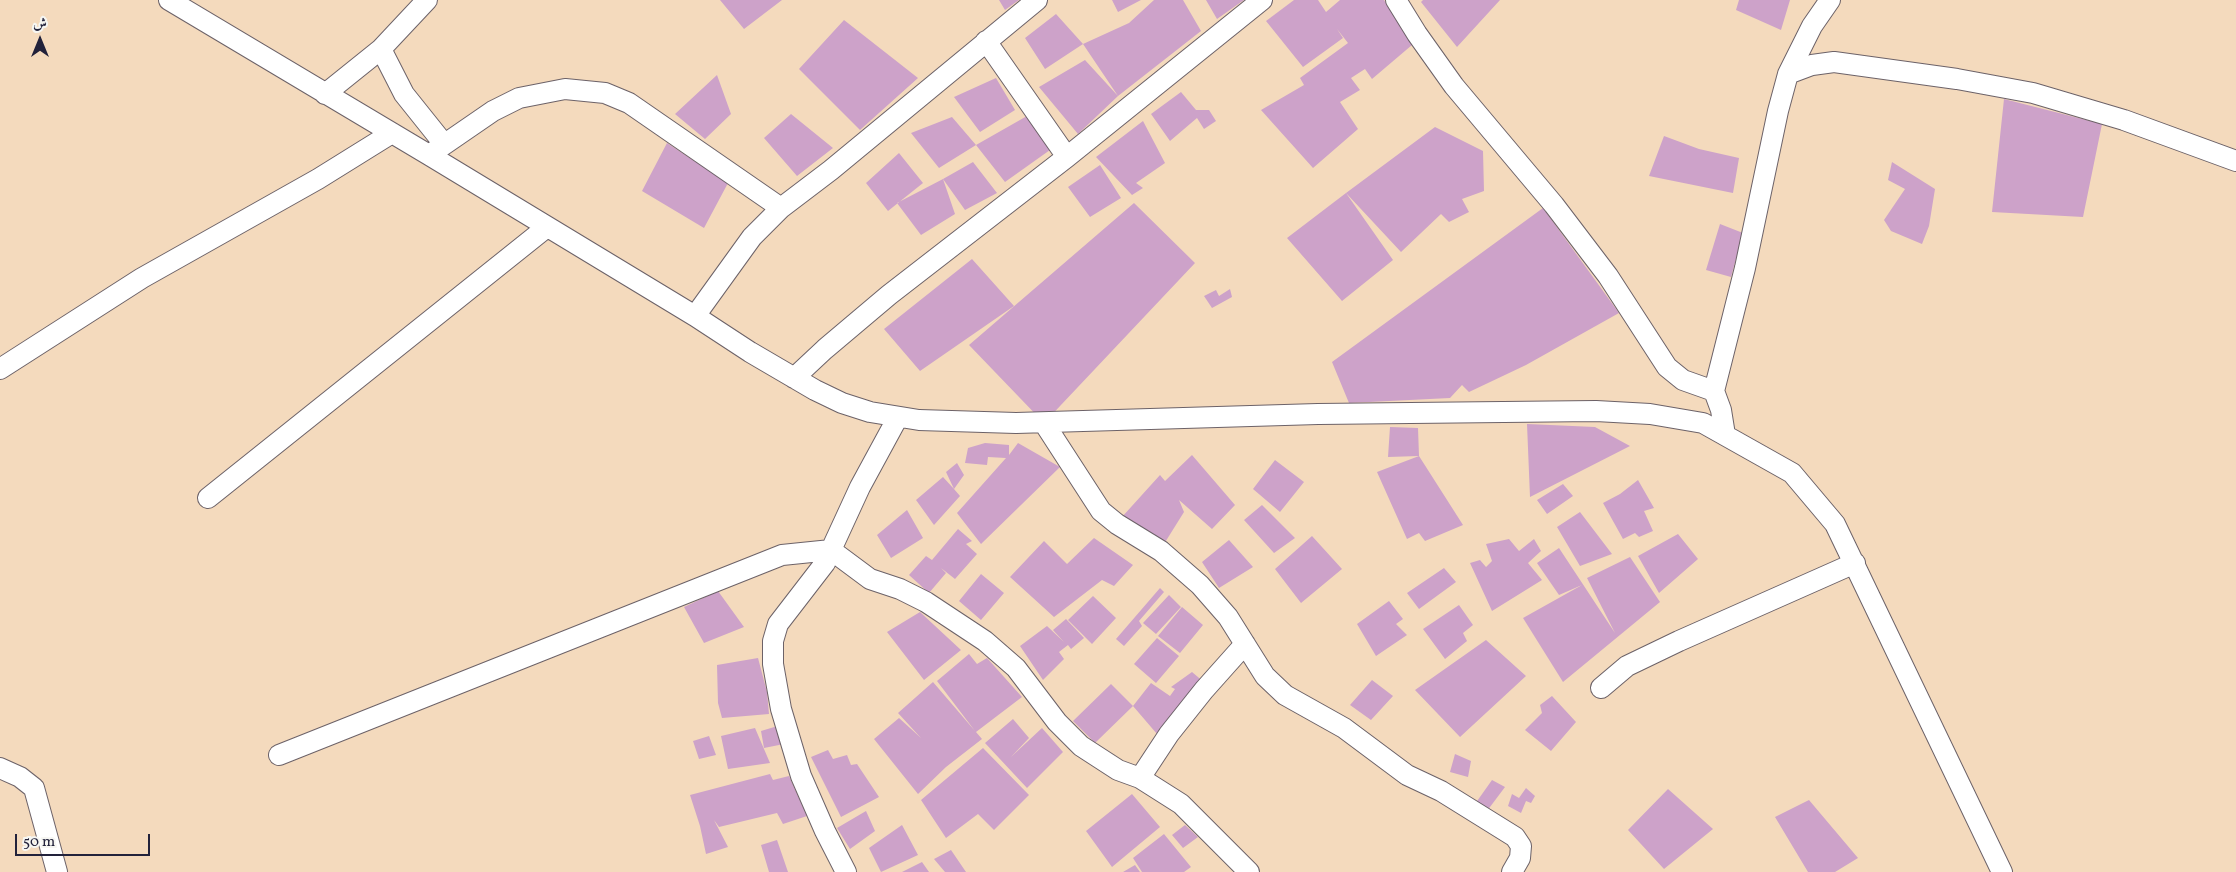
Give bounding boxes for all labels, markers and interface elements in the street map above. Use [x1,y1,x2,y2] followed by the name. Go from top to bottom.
[15,15,65,65] north arrow
[33,15,47,34] text: ش
[18,824,152,856] scale bar
[23,832,55,853] text: 50 m

